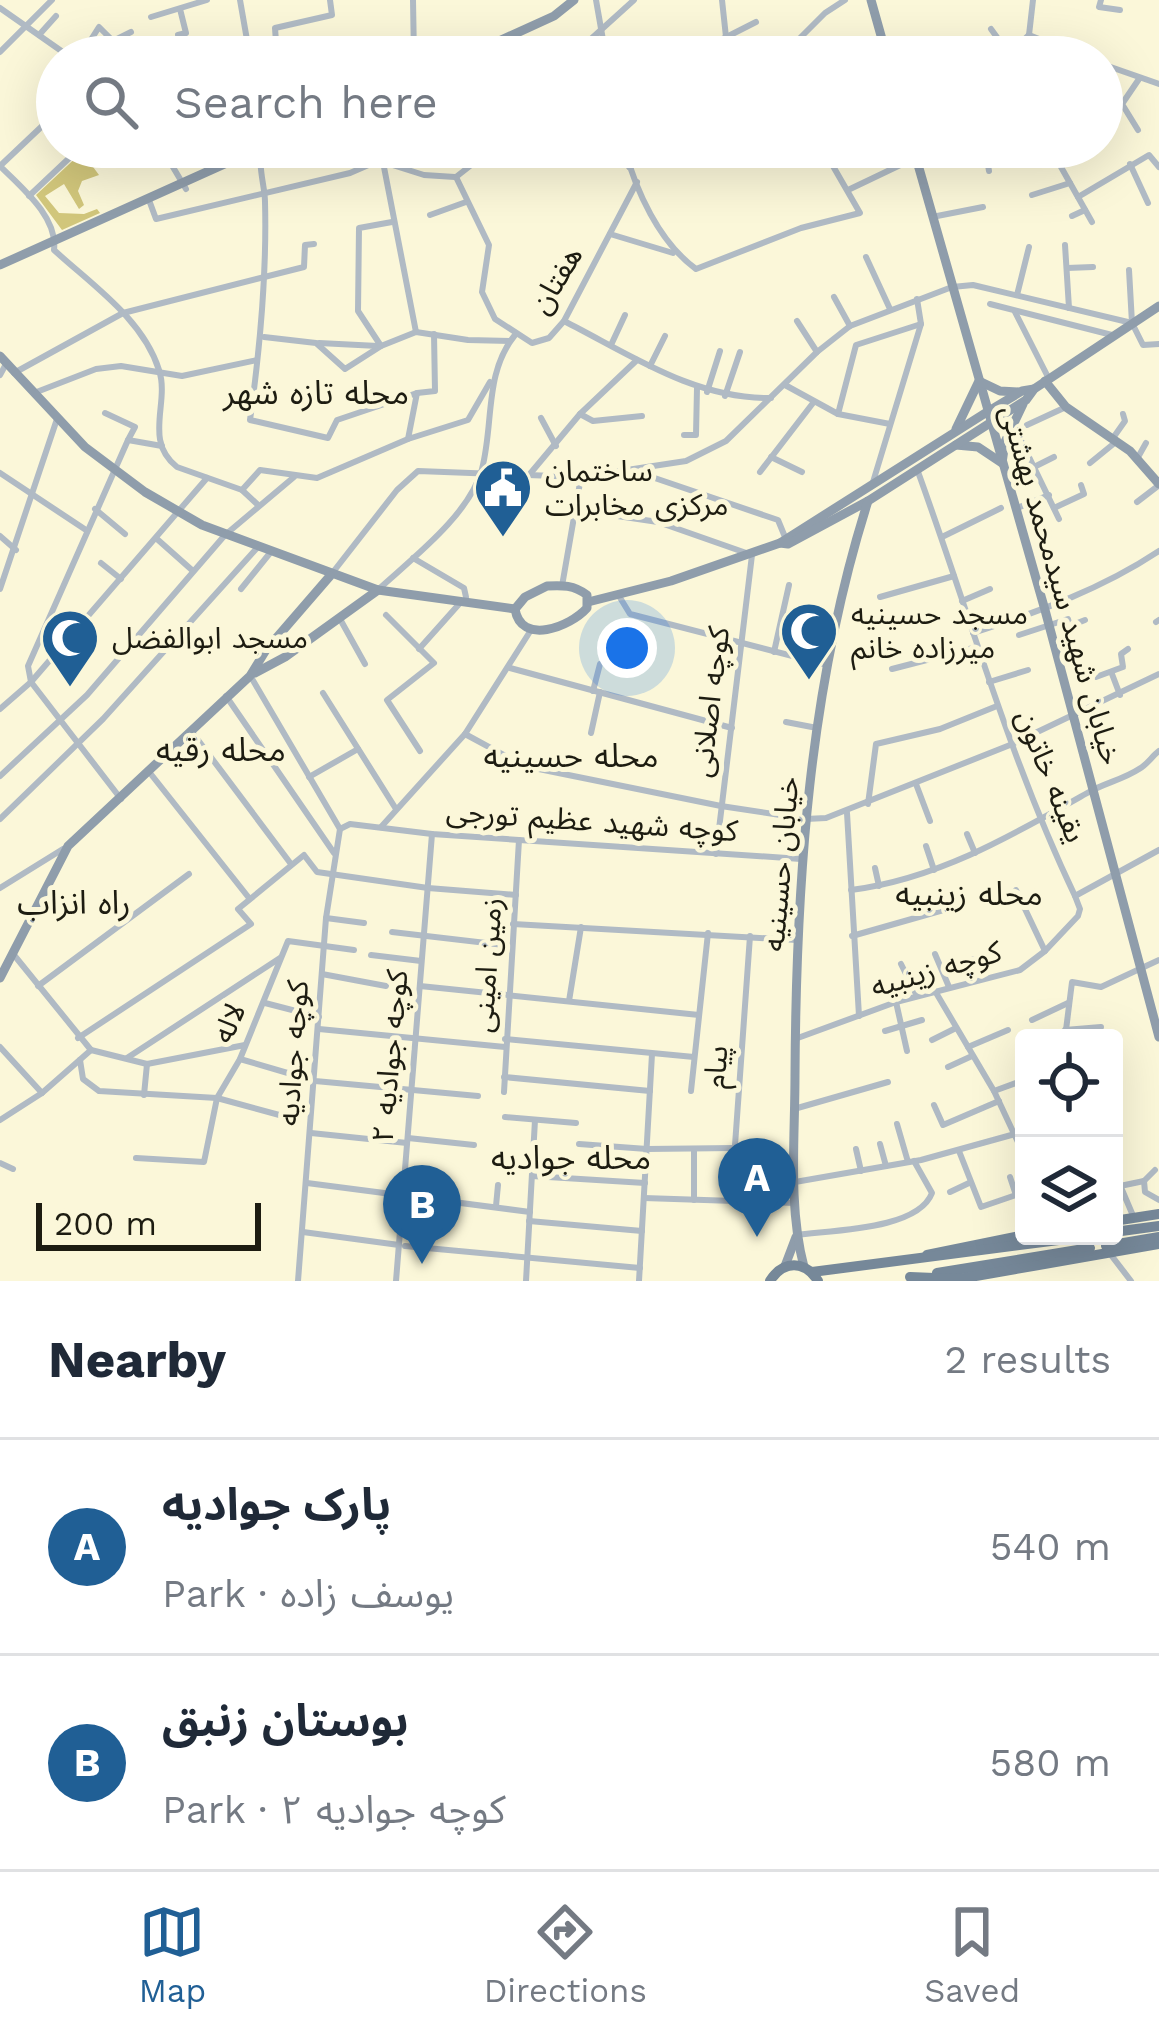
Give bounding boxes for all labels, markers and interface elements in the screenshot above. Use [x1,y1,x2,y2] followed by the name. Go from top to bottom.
[36,36,1123,168] search box
[78,69,144,135] icon: search
[174,76,438,129] text: Search here
[522,240,589,320] street label: هفتان
[222,373,409,412] district label: محله تازه شهر
[993,401,1130,769] street label: خیابان شهید سیدمحمد بهشتی
[545,453,728,522] place label: ساختمان مرکزی مخابرات
[472,457,534,539] public building icon: ساختمان مرکزی مخابرات
[851,596,1028,671] place label: مسجد حسینیه میرزاده خانم
[778,600,840,682] mosque icon: مسجد حسینیه میرزاده خانم
[39,607,101,689] mosque icon: مسجد ابوالفضل
[597,618,657,678] your location
[112,620,308,655] place label: مسجد ابوالفضل
[683,624,738,779] street label: کوچه اصلانی
[1009,704,1094,847] street label: یقینه خاتون
[156,730,286,769] district label: محله رقیه
[484,736,659,775] district label: محله حسینیه
[755,775,806,953] street label: خیابان حسینیه
[445,793,740,854] street label: کوچه شهید عظیم تورجی
[895,874,1043,913] district label: محله زینبیه
[17,883,131,922] district label: راه انزاب
[464,896,509,1034] street label: زمین امینی
[866,933,1006,1006] street label: کوچه زینبیه
[365,968,417,1144] street label: کوچه جوادیه ۲
[270,978,317,1127] street label: کوچه جوادیه
[204,997,253,1048] street label: لاله
[1015,1029,1123,1245] map controls
[1015,1029,1123,1137] button: locate
[697,1044,739,1090] street label: پیام
[1015,1137,1123,1245] button: layers
[491,1138,651,1177] district label: محله جوادیه
[718,1138,796,1237] pin: A
[383,1165,461,1264] pin: B
[36,1197,261,1250] scale bar
[54,1204,157,1243] text: 200 m
[48,1330,226,1389] text: Nearby
[945,1337,1111,1382] text: 2 results
[162,1478,391,1531] text: پارک جوادیه
[74,1524,100,1569] text: A
[990,1524,1111,1569] text: 540 m
[162,1571,454,1616] text: Park · یوسف زاده
[162,1694,409,1747] text: بوستان زنبق
[74,1740,100,1785] text: B
[990,1740,1111,1785] text: 580 m
[162,1787,506,1832] text: Park · کوچه جوادیه ۲
[139,1899,206,2010] tab: Map
[484,1899,647,2010] tab: Directions
[924,1899,1020,2010] tab: Saved

